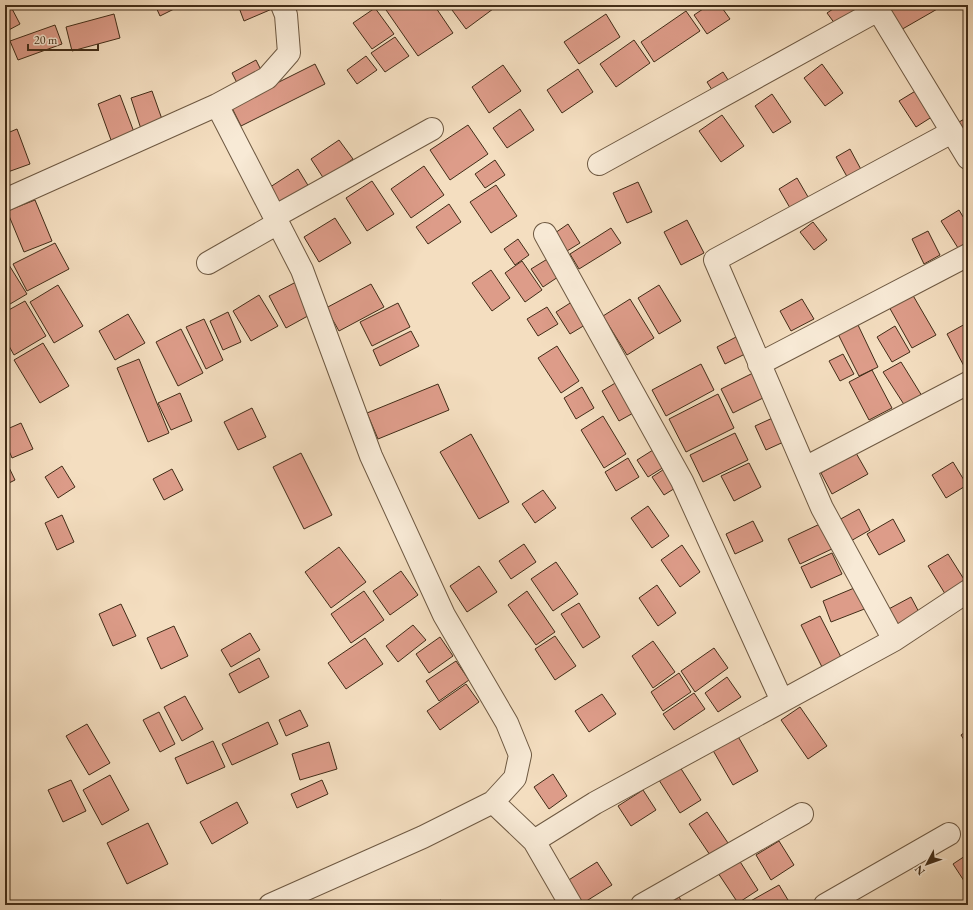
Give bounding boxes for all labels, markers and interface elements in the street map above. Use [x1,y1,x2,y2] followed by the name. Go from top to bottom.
[28,26,98,52] scale bar
[34,32,58,48] text: 20 m
[907,844,947,884] north arrow
[911,863,928,879] text: N

